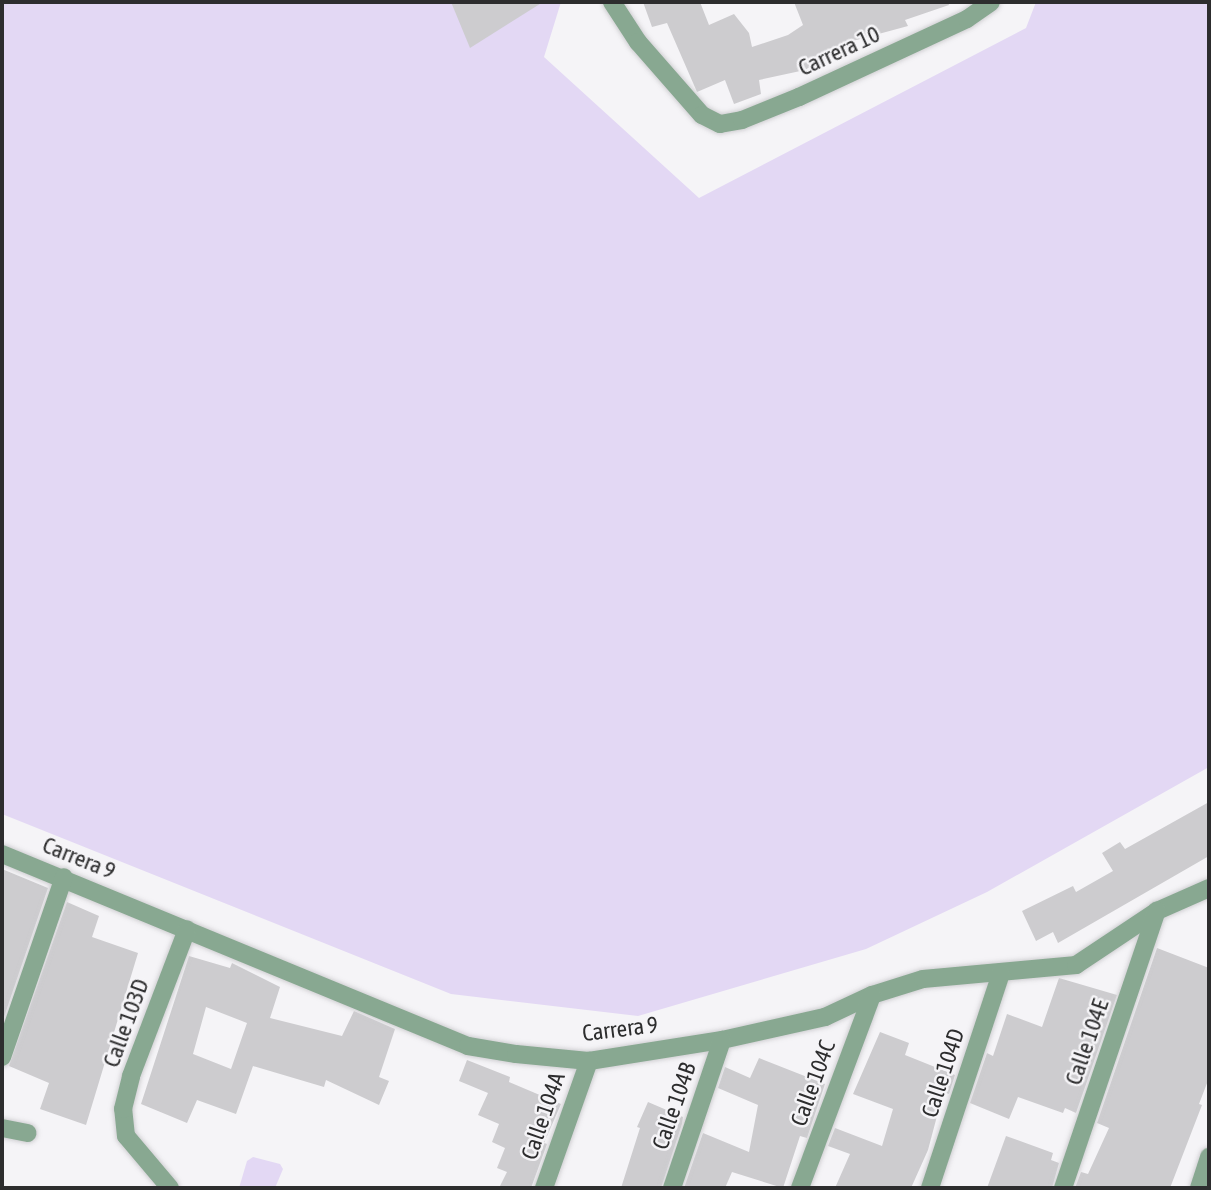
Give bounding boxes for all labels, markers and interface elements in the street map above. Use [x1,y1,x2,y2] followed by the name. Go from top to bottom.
[794,20,884,82] street label: Carrera 10
[39,831,119,885] street label: Carrera 9
[97,975,155,1071] street label: Calle 103D
[1059,996,1115,1088] street label: Calle 104E
[581,1011,659,1047] street label: Carrera 9
[916,1025,970,1121] street label: Calle 104D
[785,1036,841,1130] street label: Calle 104C
[646,1059,702,1153] street label: Calle 104B
[515,1069,571,1163] street label: Calle 104A

